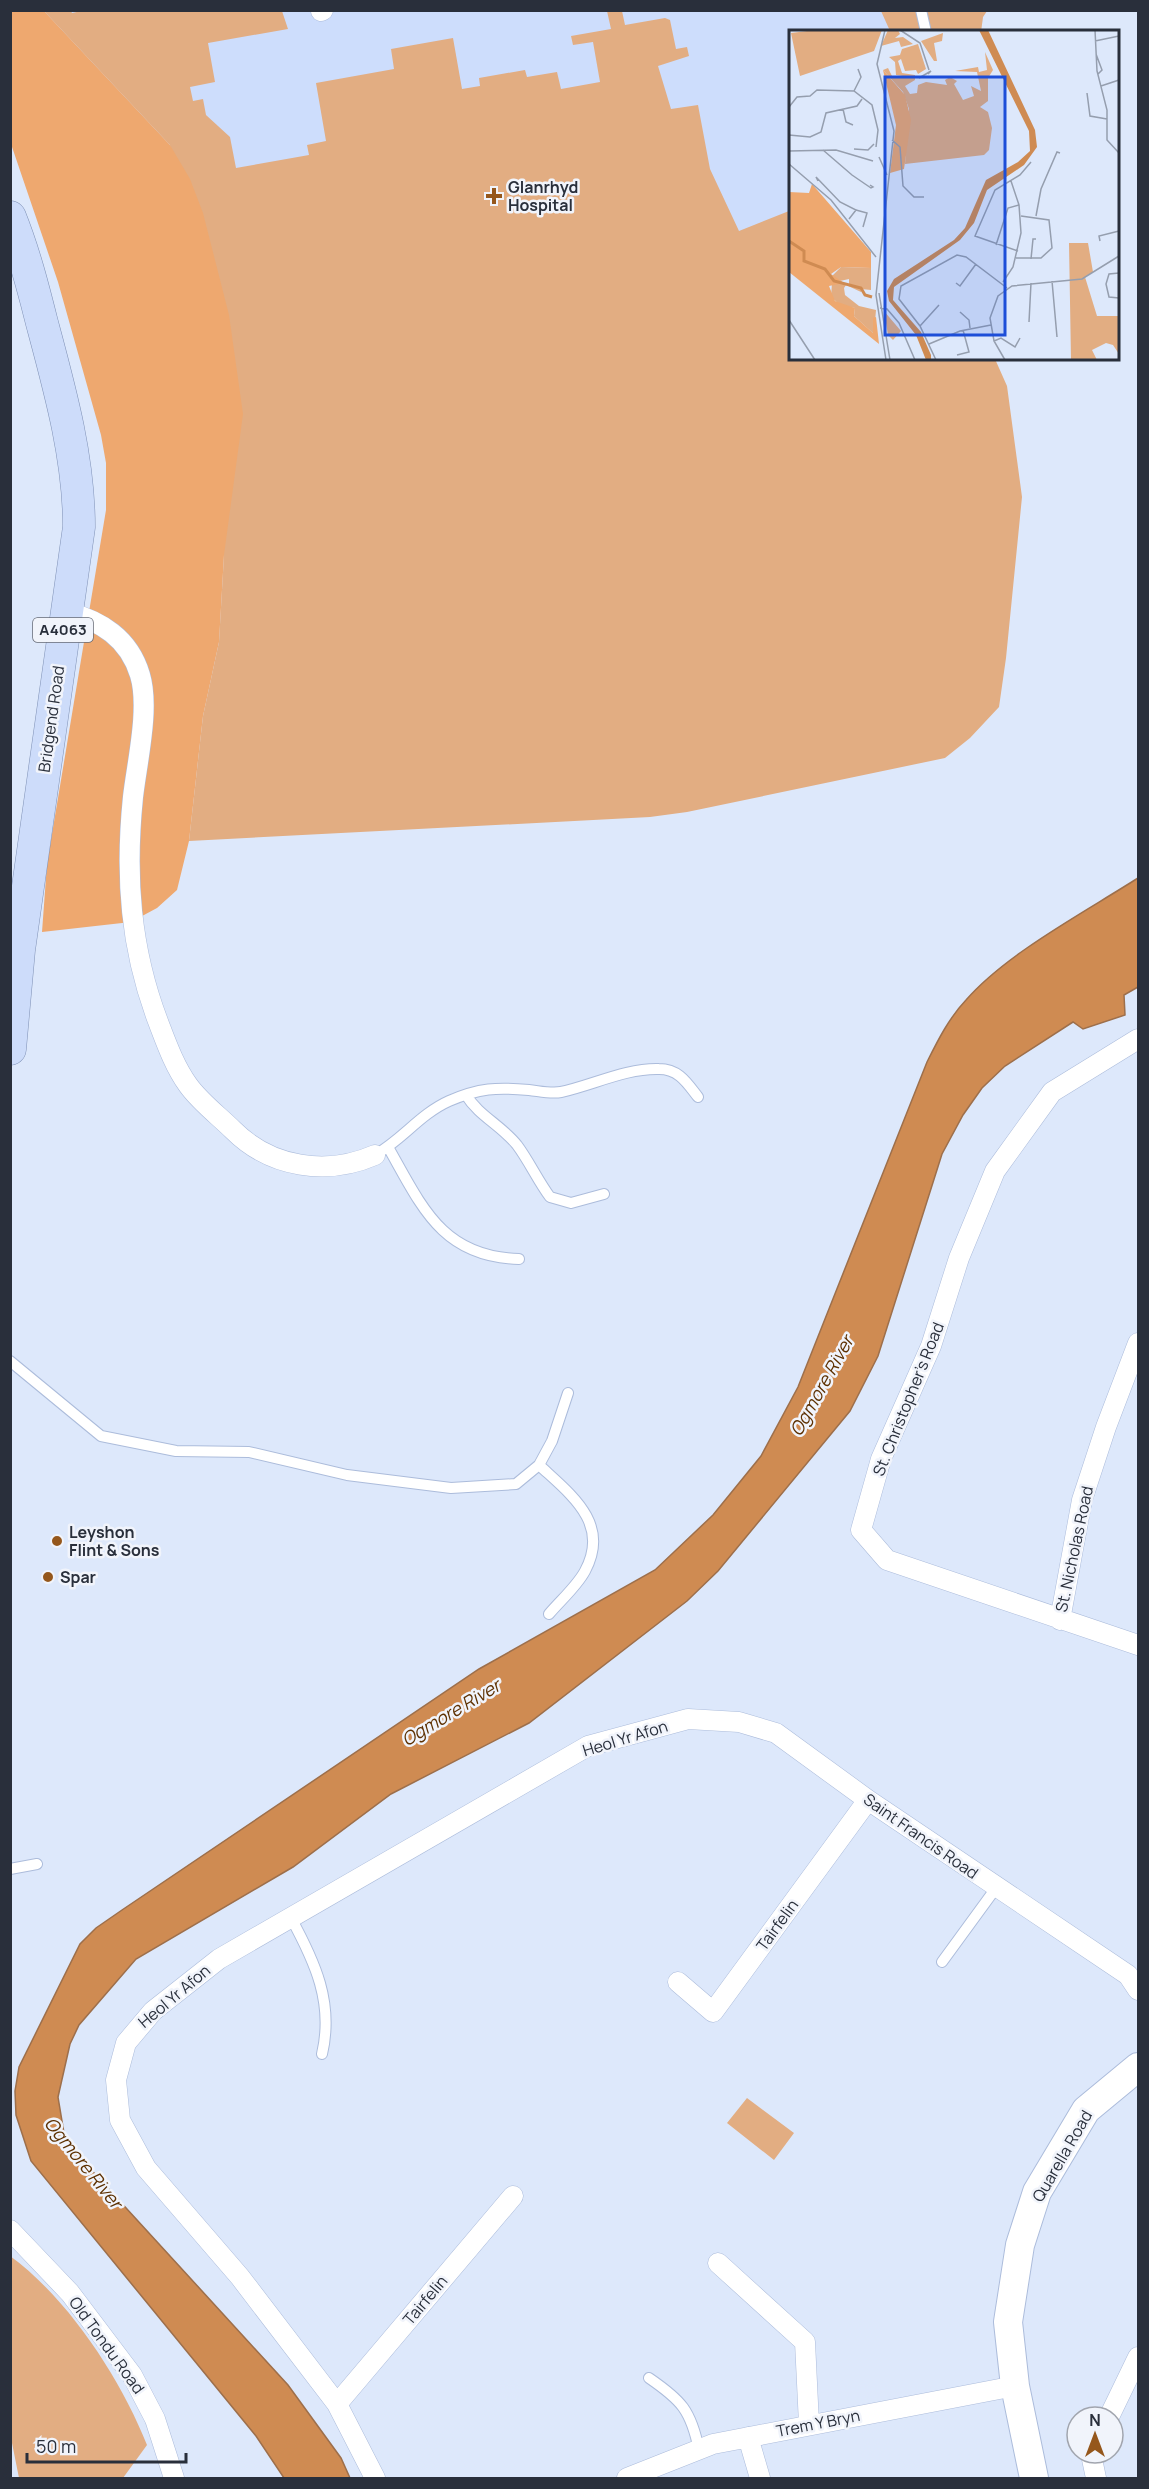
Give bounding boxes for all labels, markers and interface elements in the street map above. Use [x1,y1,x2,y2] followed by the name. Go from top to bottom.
[789,30,1119,360] inset map
[508,176,578,216] place label: Glanrhyd Hospital
[485,187,503,205] marker: Glanrhyd Hospital
[33,618,93,642] road number: A4063
[33,664,69,774] street label: Bridgend Road
[867,1319,949,1479] street label: St. Christopher's Road
[784,1329,860,1440] water label: Ogmore River
[1050,1484,1098,1614] street label: St. Nicholas Road
[69,1521,160,1561] place label: Leyshon Flint & Sons
[50,1534,64,1548] marker: Leyshon Flint & Sons
[60,1566,96,1588] place label: Spar
[41,1570,55,1584] marker: Spar
[397,1672,507,1751] water label: Ogmore River
[580,1715,670,1761] street label: Heol Yr Afon
[859,1788,983,1884] street label: Saint Francis Road
[751,1895,803,1955] street label: Tairfelin
[133,1959,215,2033] street label: Heol Yr Afon
[1027,2106,1097,2206] street label: Quarella Road
[39,2112,130,2215] water label: Ogmore River
[398,2271,452,2329] street label: Tairfelin
[64,2292,150,2398] street label: Old Tondu Road
[774,2404,862,2442] street label: Trem Y Bryn
[1065,2405,1125,2465] north arrow
[1089,2409,1101,2431] text: N
[27,2426,186,2464] scale bar
[36,2434,76,2458] text: 50 m

